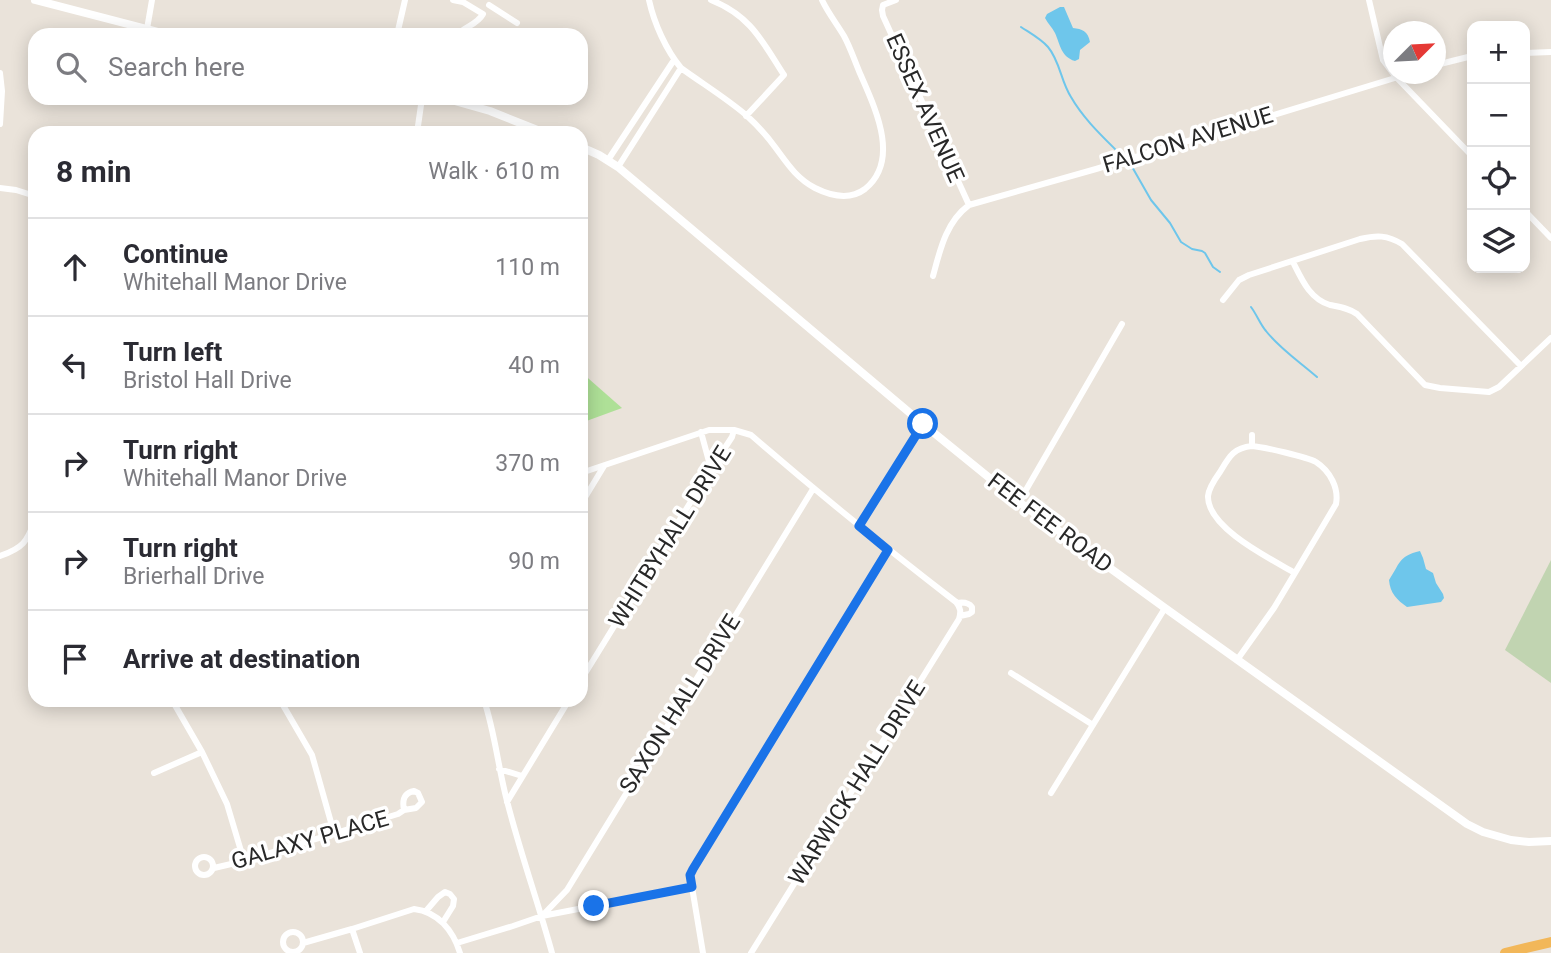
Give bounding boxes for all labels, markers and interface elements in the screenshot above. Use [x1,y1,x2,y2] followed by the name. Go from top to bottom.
[1383,21,1446,84] north arrow
[1467,21,1530,273] map controls
[1467,21,1530,84] button: +
[28,28,588,105] search box
[880,30,970,186] street label: ESSEX AVENUE
[52,48,90,86] icon: search
[108,52,245,82] text: Search here
[1467,84,1530,147] button: −
[1100,101,1276,179] street label: FALCON AVENUE
[1467,147,1530,210] button: locate
[56,154,131,189] text: 8 min
[428,158,560,185] text: Walk · 610 m
[1467,210,1530,273] button: layers
[123,239,228,269] text: Continue
[56,248,94,286] icon: ahead
[495,254,560,281] text: 110 m
[123,269,347,296] text: Whitehall Manor Drive
[123,337,222,367] text: Turn left
[56,346,94,384] icon: left
[508,352,560,379] text: 40 m
[123,367,292,394] text: Bristol Hall Drive
[907,408,938,439] route start
[123,435,238,465] text: Turn right
[603,441,737,633] street label: WHITBYHALL DRIVE
[56,444,94,482] icon: right
[495,450,560,477] text: 370 m
[123,465,347,492] text: Whitehall Manor Drive
[982,467,1118,579] street label: FEE FEE ROAD
[123,533,238,563] text: Turn right
[56,542,94,580] icon: right
[508,548,560,575] text: 90 m
[123,563,264,590] text: Brierhall Drive
[614,609,746,799] street label: SAXON HALL DRIVE
[56,640,94,678] icon: arrive
[123,644,360,674] text: Arrive at destination
[783,676,931,890] street label: WARWICK HALL DRIVE
[228,805,392,875] street label: GALAXY PLACE
[578,890,609,921] route end

